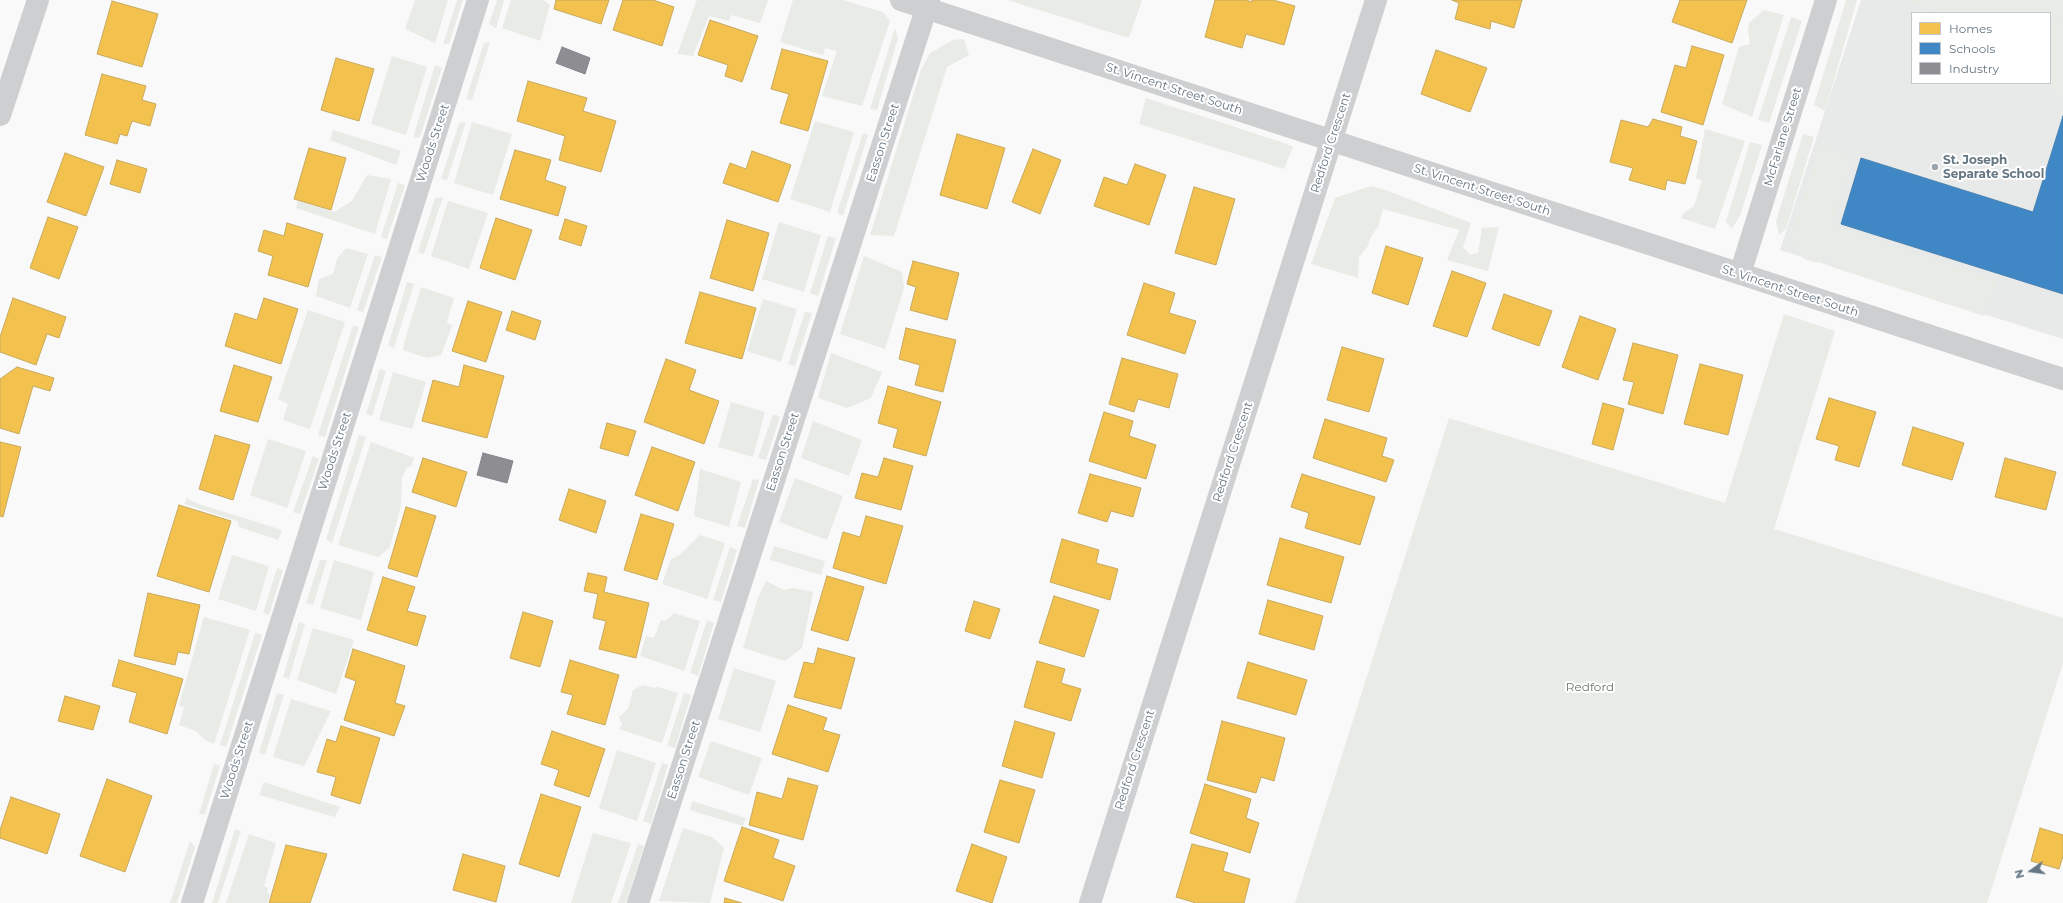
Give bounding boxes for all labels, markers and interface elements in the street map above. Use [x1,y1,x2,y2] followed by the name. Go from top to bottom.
[1911,12,2051,84] legend
[1949,21,1992,36] text: Homes
[1949,41,1995,56] text: Schools
[1104,60,1244,118] street label: St. Vincent Street South
[1949,61,1999,76] text: Industry
[1761,86,1805,188] street label: McFarlane Street
[1308,91,1354,195] street label: Redford Crescent
[414,102,452,184] street label: Woods Street
[864,102,902,184] street label: Easson Street
[1943,153,2044,181] place label: St. Joseph Separate School
[1412,161,1552,219] street label: St. Vincent Street South
[1930,162,1940,172] marker: St. Joseph Separate School
[1720,262,1860,320] street label: St. Vincent Street South
[1210,400,1256,504] street label: Redford Crescent
[316,410,354,492] street label: Woods Street
[764,411,802,493] street label: Easson Street
[1566,680,1614,694] park label: Redford
[1112,708,1158,812] street label: Redford Crescent
[218,719,256,801] street label: Woods Street
[665,719,703,801] street label: Easson Street
[2011,851,2051,891] north arrow
[2011,868,2027,880] text: N

